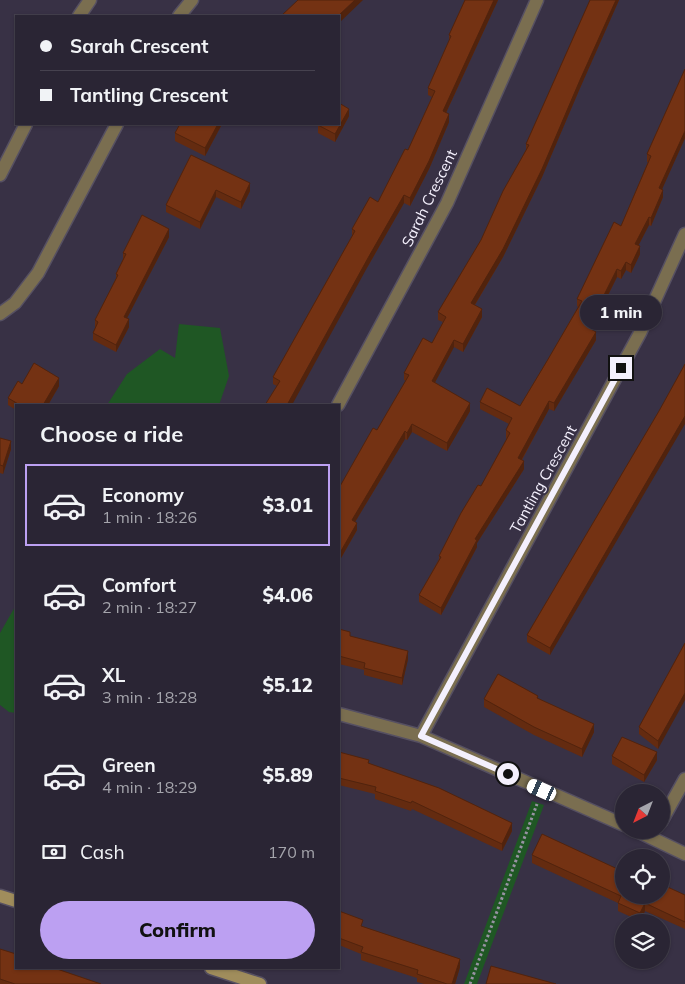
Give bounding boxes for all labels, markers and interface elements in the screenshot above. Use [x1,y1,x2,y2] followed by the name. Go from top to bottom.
[70,34,209,58] text: Sarah Crescent
[70,83,228,107] text: Tantling Crescent
[397,146,461,250] street label: Sarah Crescent
[580,296,662,330] callout: 1 min
[600,302,642,322] text: 1 min
[610,357,632,379] route end
[40,420,183,448] text: Choose a ride
[505,422,581,536] street label: Tantling Crescent
[42,483,87,528] icon: car
[102,483,184,507] text: Economy
[262,493,313,517] text: $3.01
[102,507,197,527] text: 1 min · 18:26
[42,573,87,618] icon: car
[102,573,176,597] text: Comfort
[262,583,313,607] text: $4.06
[102,597,197,617] text: 2 min · 18:27
[42,663,87,708] icon: car
[102,663,125,687] text: XL
[262,673,313,697] text: $5.12
[102,687,197,707] text: 3 min · 18:28
[42,753,87,798] icon: car
[102,753,156,777] text: Green
[262,763,313,787] text: $5.89
[497,763,519,785] route start
[102,777,197,797] text: 4 min · 18:29
[525,777,558,803] car
[615,784,670,839] north arrow
[615,784,670,969] map controls
[40,838,68,866] icon: cash
[80,840,125,864] text: Cash
[268,842,315,862] text: 170 m
[615,849,670,904] button: locate
[40,901,315,959] button: Confirm
[615,914,670,969] button: layers

